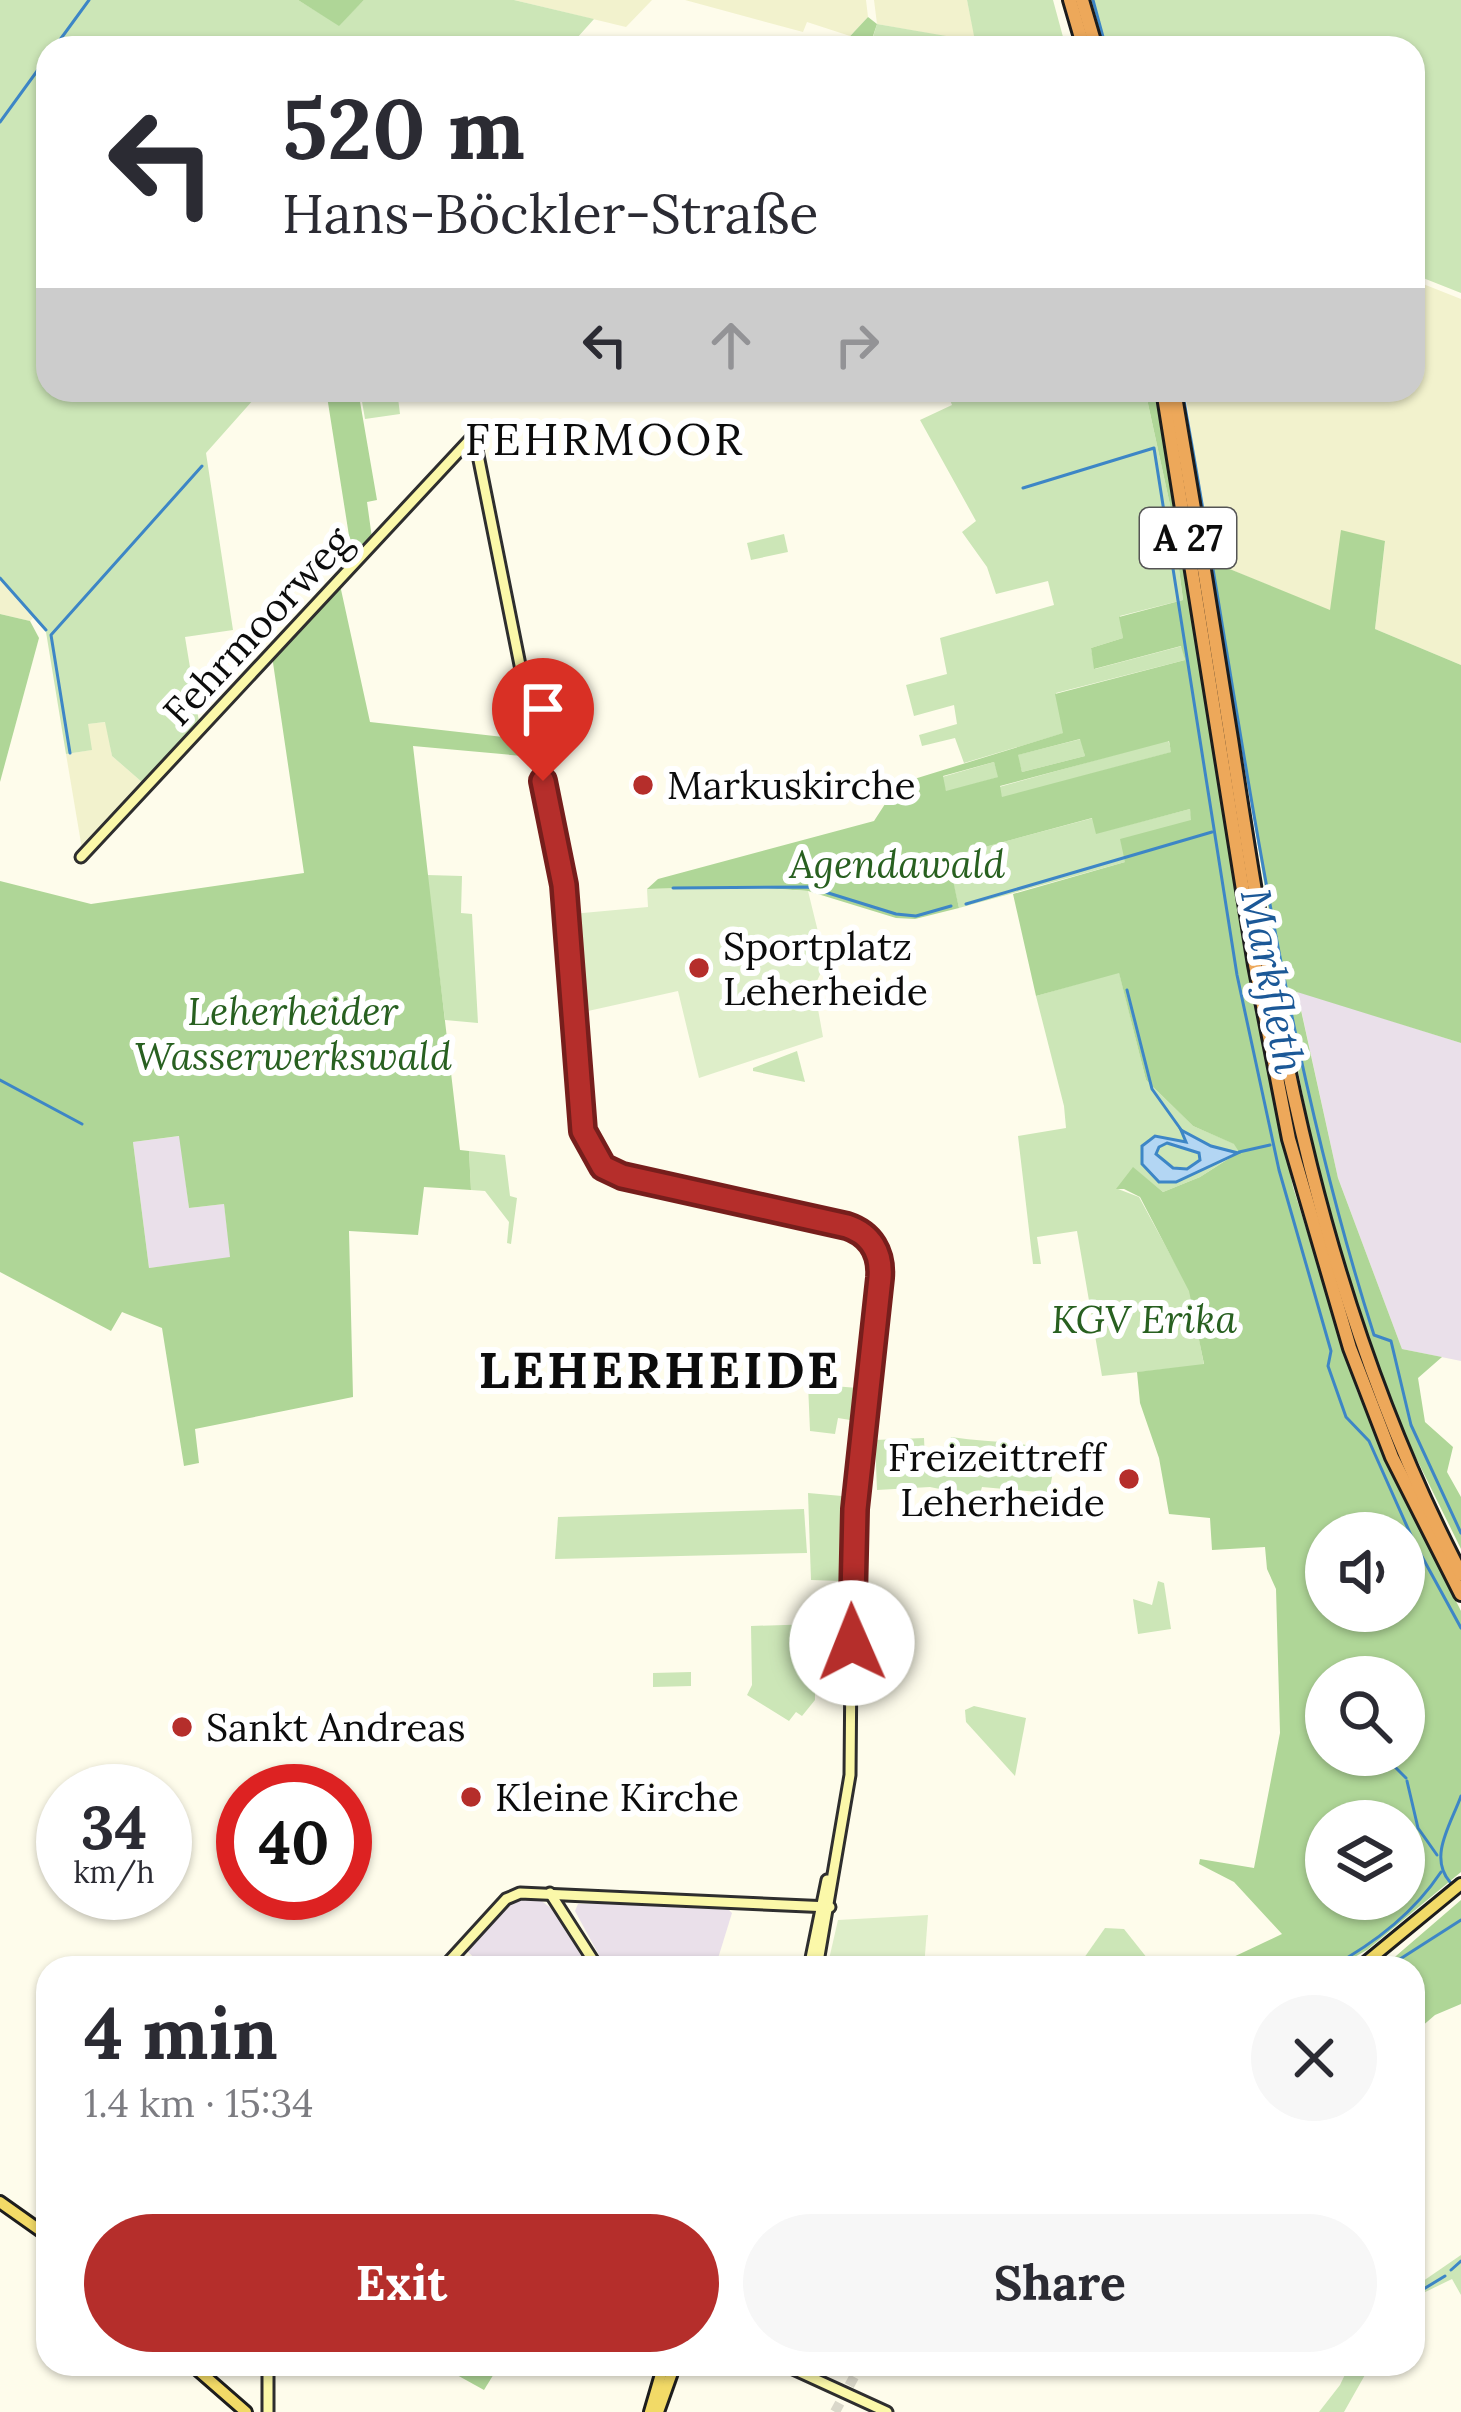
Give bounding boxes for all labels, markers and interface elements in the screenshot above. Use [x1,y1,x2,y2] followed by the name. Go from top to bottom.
[282,74,525,182] text: 520 m
[84,84,240,240] icon: left
[282,179,819,248] text: Hans-Böckler-Straße
[572,312,638,378] icon: left
[698,312,764,378] icon: ahead
[824,312,890,378] icon: right
[465,410,745,467] district label: FEHRMOOR
[1140,508,1236,568] road number: A 27
[152,515,363,736] street label: Fehrmoorweg
[492,658,594,781] pin
[510,676,576,742] icon: arrive
[667,760,916,810] place label: Markuskirche
[630,772,656,798] marker: Markuskirche
[788,839,1005,889] park label: Agendawald
[1229,884,1317,1078] water label: Markfleth
[723,921,928,1016] place label: Sportplatz Leherheide
[686,955,712,981] marker: Sportplatz Leherheide
[134,986,452,1081] park label: Leherheider Wasserwerkswald
[1051,1294,1237,1344] park label: KGV Erika
[478,1337,842,1402] district label: LEHERHEIDE
[888,1432,1108,1527] place label: Freizeittreff Leherheide
[1116,1466,1142,1492] marker: Freizeittreff Leherheide
[1305,1512,1425,1920] map controls
[1305,1512,1425,1632] button: sound
[789,1580,915,1706] position arrow
[1305,1656,1425,1776] button: search
[206,1702,465,1752] place label: Sankt Andreas
[169,1714,195,1740] marker: Sankt Andreas
[216,1764,372,1920] speed limit sign: 40
[495,1772,739,1822] place label: Kleine Kirche
[458,1784,484,1810] marker: Kleine Kirche
[81,1789,147,1865] text: 34
[1305,1800,1425,1920] button: layers
[73,1853,155,1891] text: km/h
[84,1987,278,2079] text: 4 min
[1251,1995,1377,2121] button: close
[84,2078,313,2128] text: 1.4 km · 15:34
[84,2214,719,2352] button: Exit
[743,2214,1377,2352] button: Share

